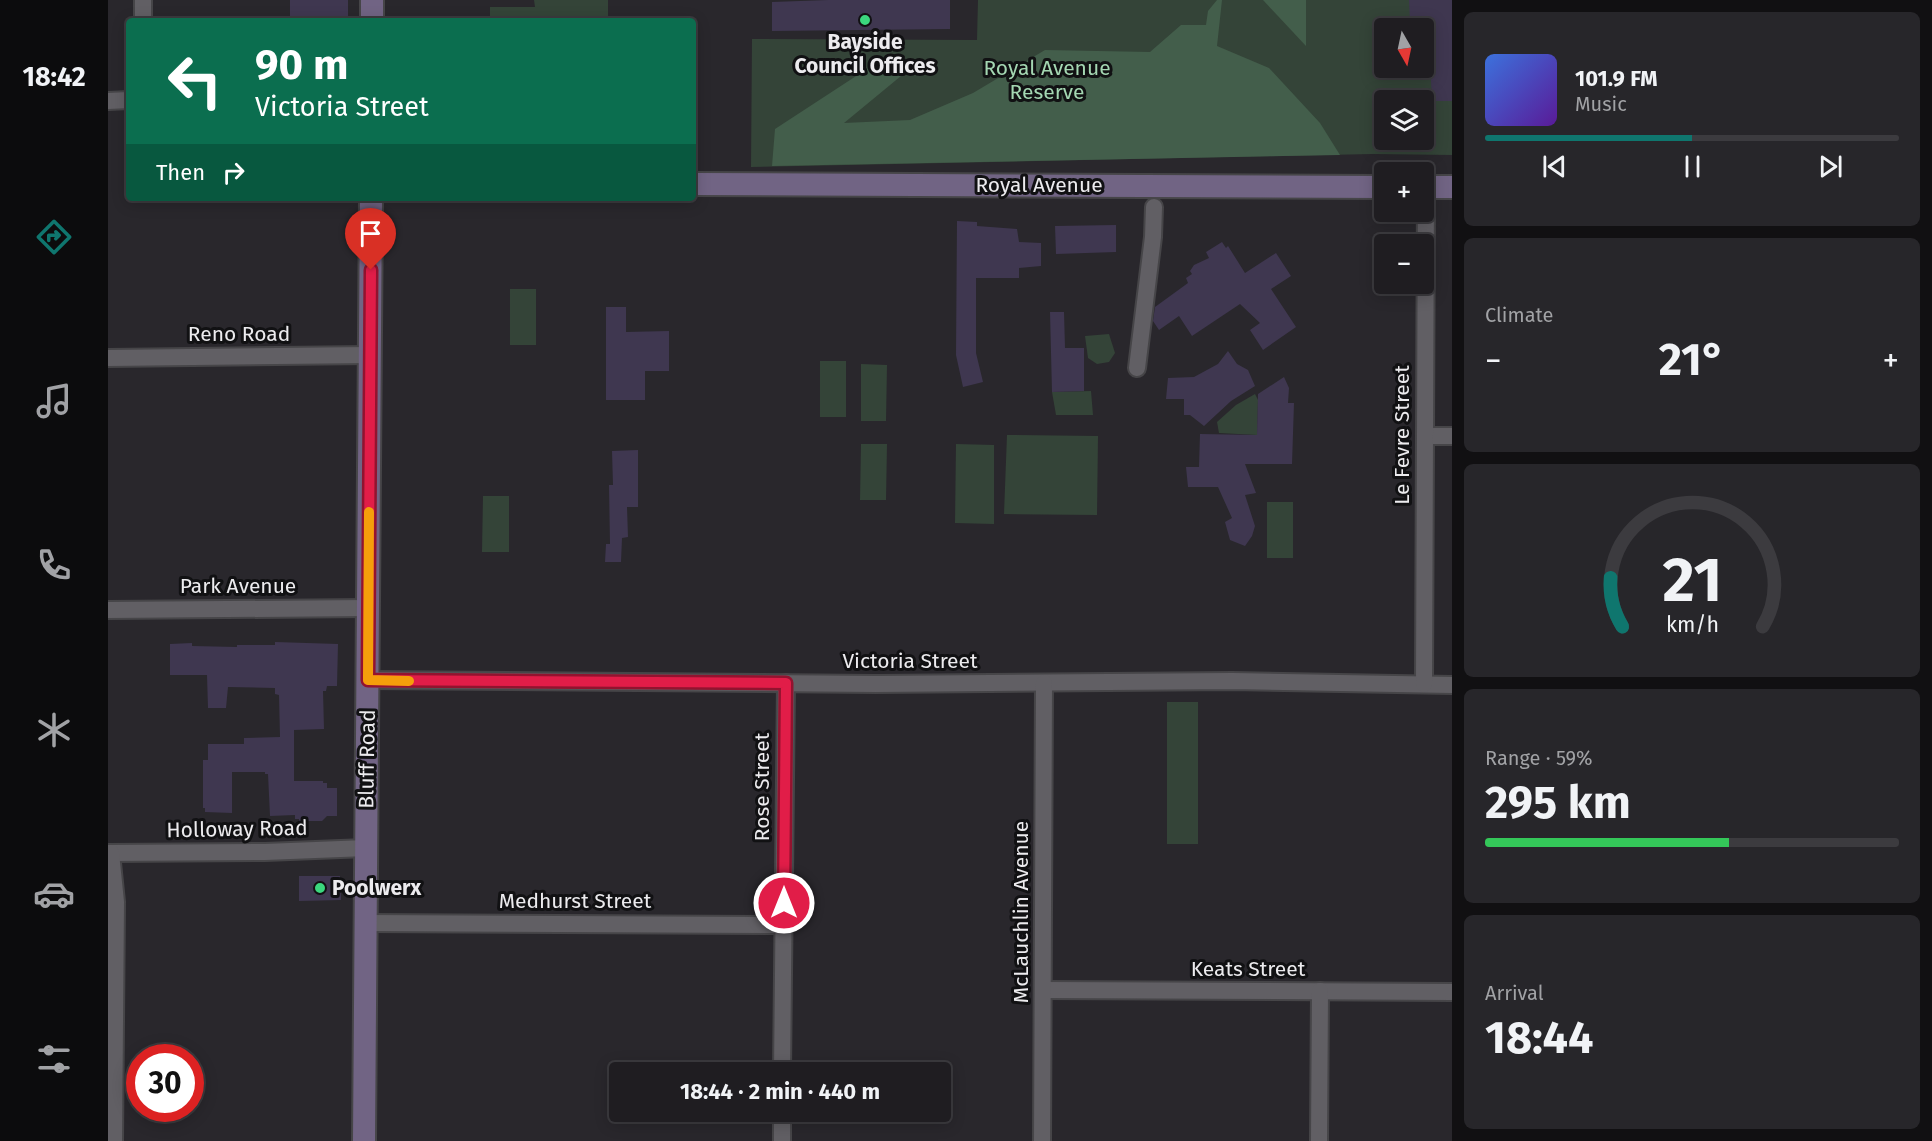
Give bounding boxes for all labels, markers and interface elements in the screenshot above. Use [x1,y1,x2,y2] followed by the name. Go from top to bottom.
[858,13,872,27] marker: Bayside Council Offices
[1374,18,1434,78] north arrow
[1374,18,1434,294] map controls
[794,29,936,79] place label: Bayside Council Offices
[255,40,349,90] text: 90 m
[156,42,234,120] icon: left
[983,55,1111,105] park label: Royal Avenue Reserve
[22,61,86,93] text: 18:42
[1575,65,1658,92] text: 101.9 FM
[1374,90,1434,150] button: layers
[255,91,429,123] text: Victoria Street
[1575,92,1627,116] text: Music
[1538,150,1571,183] icon: previous
[1676,150,1709,183] icon: pause
[1814,150,1847,183] icon: next
[217,156,250,189] icon: right
[156,159,205,186] text: Then
[1374,162,1434,222] button: +
[975,172,1103,198] street label: Royal Avenue
[345,208,396,270] pin
[33,216,75,258] icon: directions
[354,217,387,250] icon: arrive
[1374,234,1434,294] button: −
[1485,303,1553,327] text: Climate
[188,321,290,347] street label: Reno Road
[1659,333,1725,387] text: 21°
[1485,341,1502,381] text: −
[1883,341,1899,381] text: +
[1389,365,1415,505] street label: Le Fevre Street
[33,380,75,422] icon: music
[33,544,75,586] icon: phone
[1662,544,1722,619] text: 21
[180,573,296,599] street label: Park Avenue
[1665,613,1719,639] text: km/h
[842,648,978,674] street label: Victoria Street
[33,709,75,751] icon: climate
[353,709,381,809] street label: Bluff Road
[749,732,775,841] street label: Rose Street
[1485,746,1593,770] text: Range · 59%
[1485,776,1631,830] text: 295 km
[166,815,308,843] street label: Holloway Road
[1008,821,1034,1003] street label: McLauchlin Avenue
[752,871,816,935] position arrow
[33,873,75,915] icon: car
[332,875,421,901] place label: Poolwerx
[313,881,327,895] marker: Poolwerx
[499,888,652,914] street label: Medhurst Street
[1191,956,1306,982] street label: Keats Street
[1485,981,1544,1005] text: Arrival
[1485,1011,1593,1065] text: 18:44
[33,1038,75,1080] icon: filters
[126,1044,204,1122] speed limit sign: 30
[680,1078,880,1105] text: 18:44 · 2 min · 440 m

